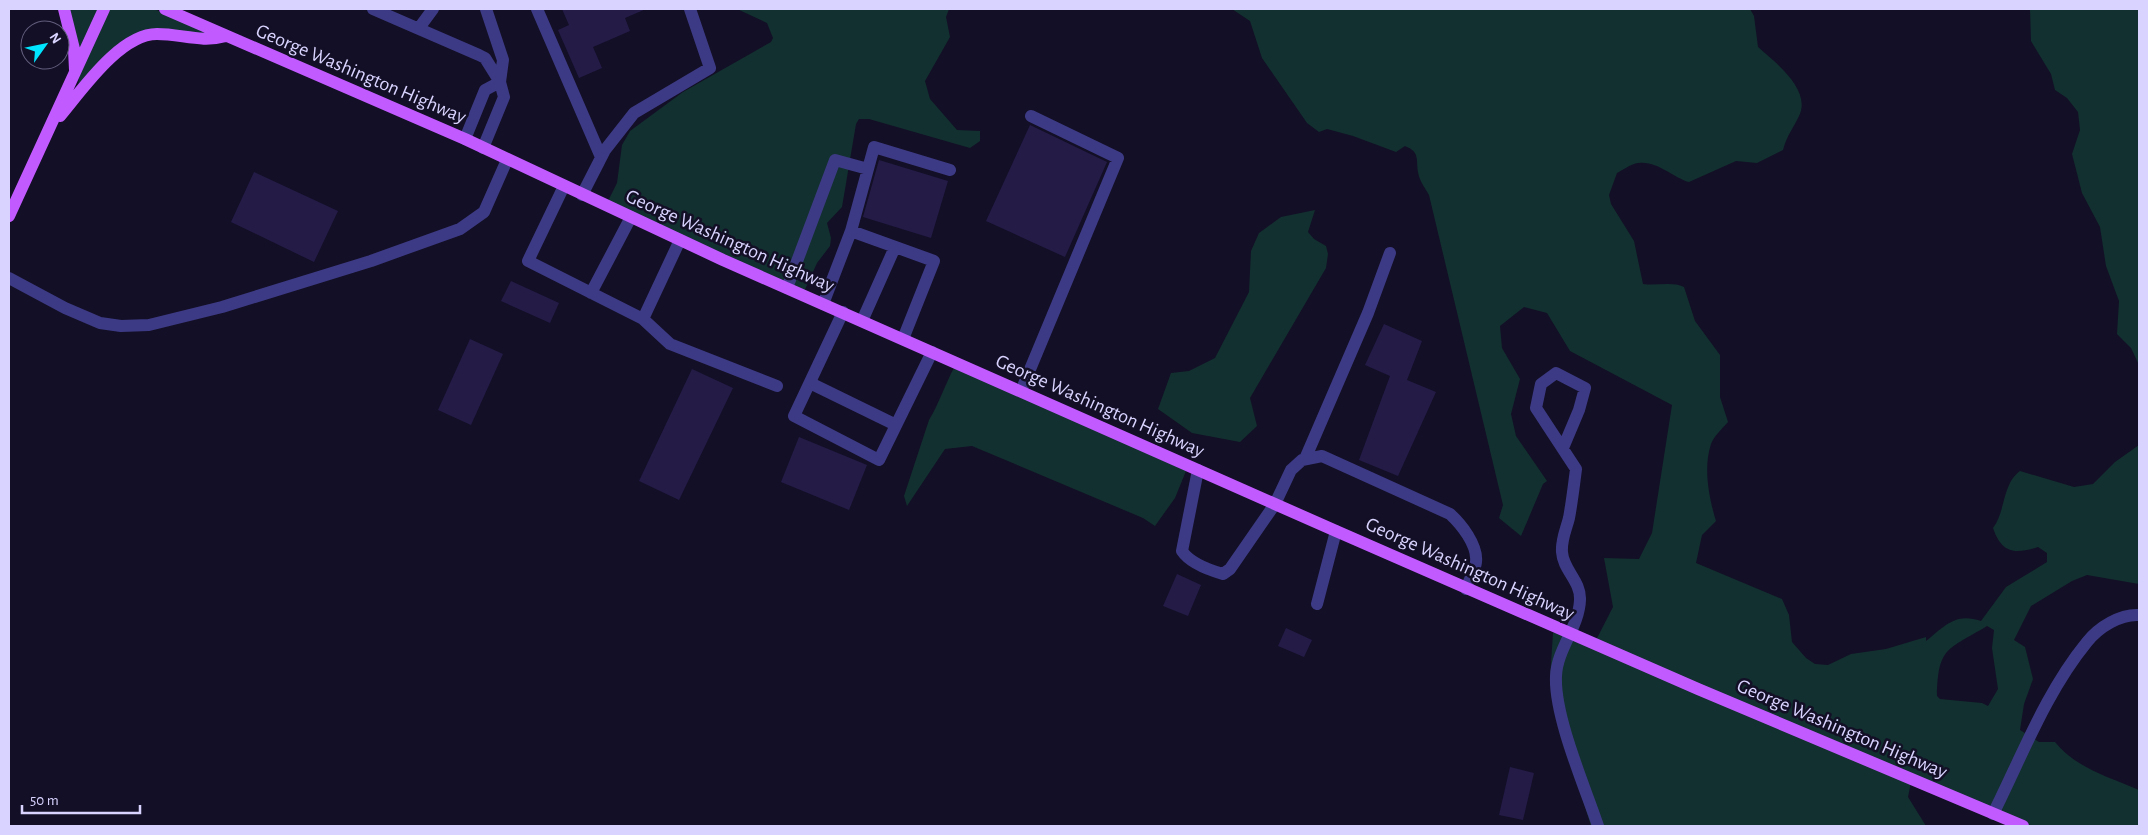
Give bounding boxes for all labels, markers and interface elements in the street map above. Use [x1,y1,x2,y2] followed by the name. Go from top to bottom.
[20,20,70,70] north arrow
[253,21,469,128] street label: George Washington Highway
[47,31,64,46] text: N
[623,186,838,296] street label: George Washington Highway
[993,351,1208,461] street label: George Washington Highway
[1363,514,1578,624] street label: George Washington Highway
[1734,676,1950,783] street label: George Washington Highway
[22,782,140,814] scale bar
[30,793,59,808] text: 50 m

